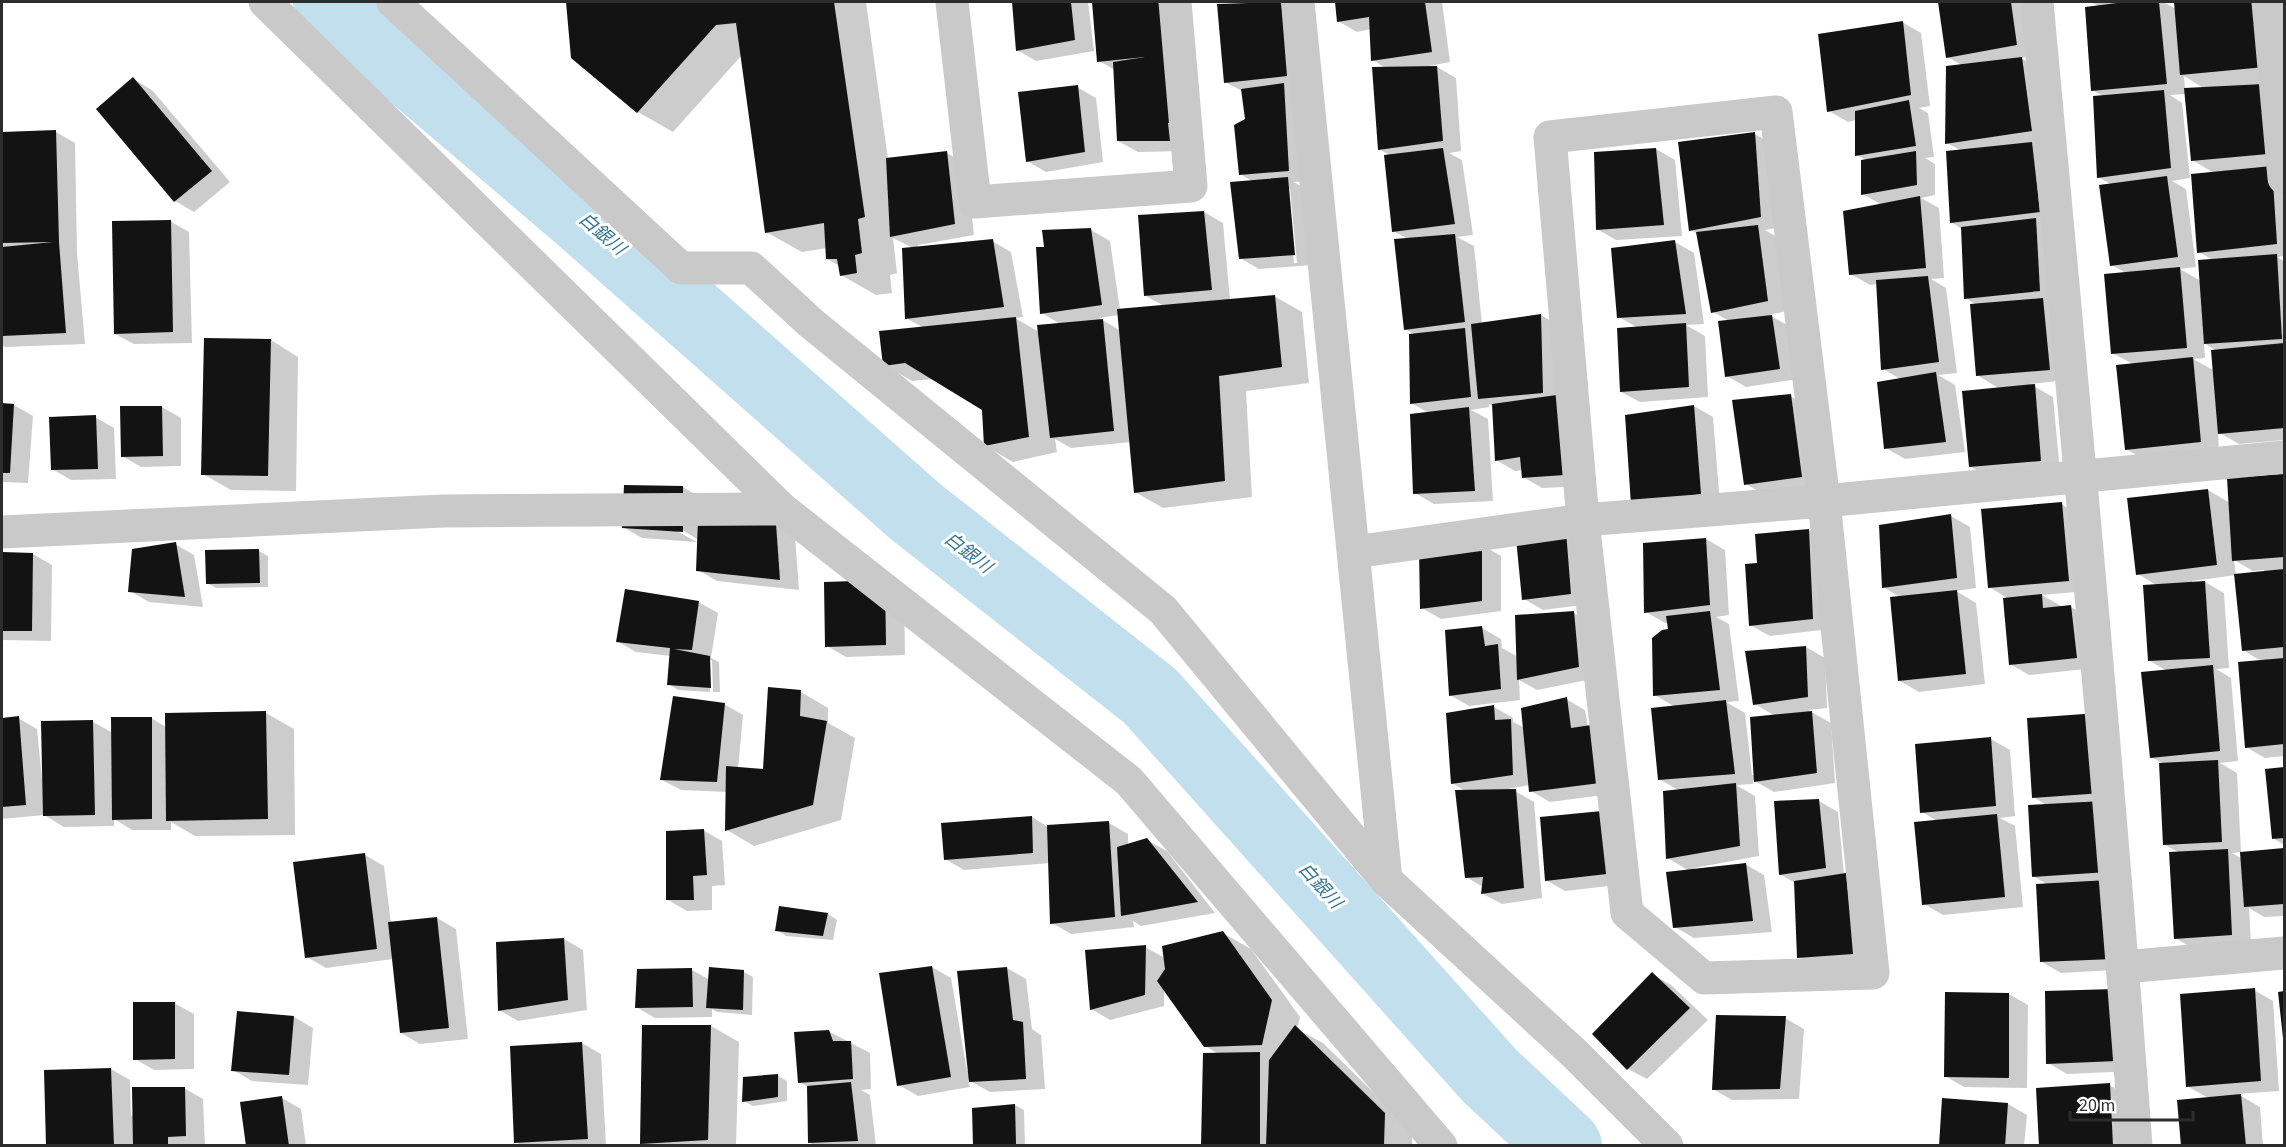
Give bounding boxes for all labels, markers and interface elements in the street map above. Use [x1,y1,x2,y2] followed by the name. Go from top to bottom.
[573,207,632,262] water label: 白銀川
[939,527,999,581] water label: 白銀川
[1293,858,1349,916] water label: 白銀川
[2070,1084,2193,1122] scale bar
[2079,1093,2115,1118] text: 20 m

